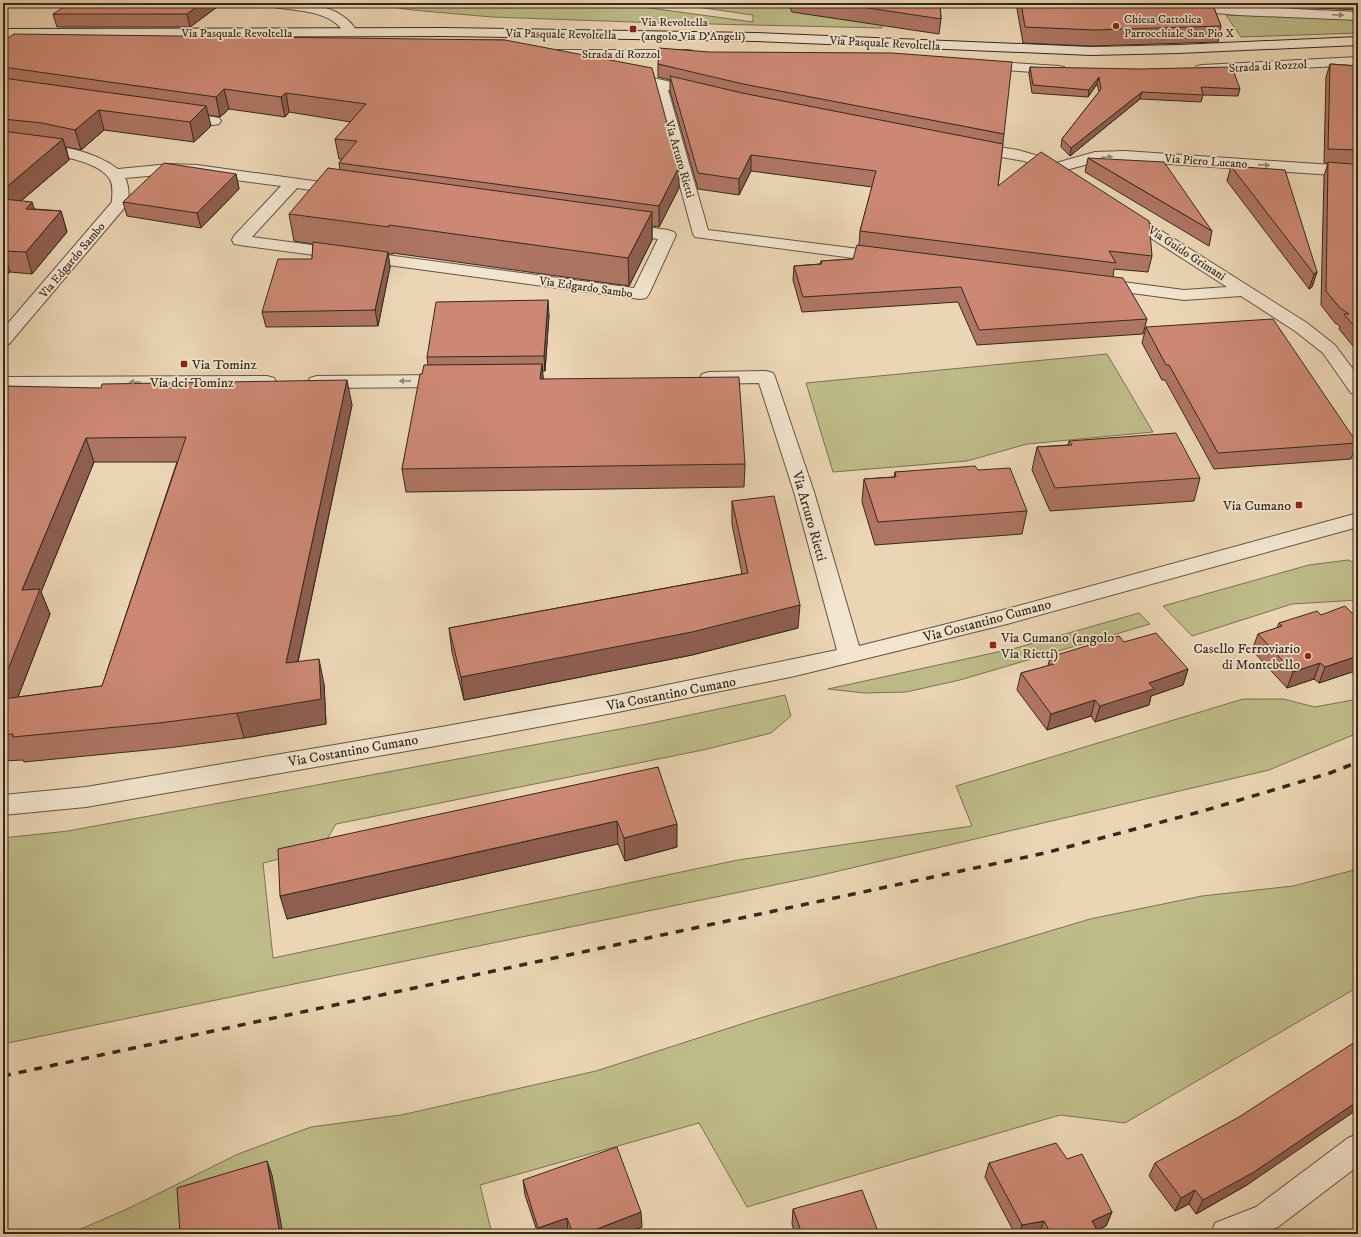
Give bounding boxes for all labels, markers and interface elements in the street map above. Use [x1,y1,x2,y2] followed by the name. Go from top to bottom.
[1124,12,1234,41] place label: Chiesa Cattolica Parrocchiale San Pio X
[1332,12,1344,19] one-way arrow
[640,15,745,44] place label: Via Revoltella (angolo Via D'Angeli)
[1111,21,1121,31] marker: Chiesa Cattolica Parrocchiale San Pio X
[628,24,638,34] marker: Via Revoltella (angolo Via D'Angeli)
[181,26,293,41] street label: Via Pasquale Revoltella
[504,26,617,43] street label: Via Pasquale Revoltella
[828,33,942,54] street label: Via Pasquale Revoltella
[582,47,661,62] street label: Strada di Rozzol
[1228,57,1308,76] street label: Strada di Rozzol
[661,118,698,200] street label: Via Arturo Rietti
[1163,151,1248,172] street label: Via Piero Lucano
[1101,153,1113,160] one-way arrow
[1258,162,1270,169] one-way arrow
[36,219,109,302] street label: Via Edgardo Sambo
[1144,222,1228,284] street label: Via Guido Grimani
[537,273,634,302] street label: Via Edgardo Sambo
[191,356,257,374] place label: Via Tominz
[179,359,189,369] marker: Via Tominz
[149,374,234,392] street label: Via dei Tominz
[398,378,411,384] one-way arrow
[128,379,141,385] one-way arrow
[787,468,831,564] street label: Via Arturo Rietti
[1222,497,1291,515] place label: Via Cumano
[1294,500,1304,510] marker: Via Cumano
[920,595,1053,647] street label: Via Costantino Cumano
[1000,629,1114,663] place label: Via Cumano (angolo Via Rietti)
[988,640,998,650] marker: Via Cumano (angolo Via Rietti)
[1193,640,1300,674] place label: Casello Ferroviario di Montebello
[1303,651,1313,661] marker: Casello Ferroviario di Montebello
[604,673,738,716] street label: Via Costantino Cumano
[286,731,420,771] street label: Via Costantino Cumano

